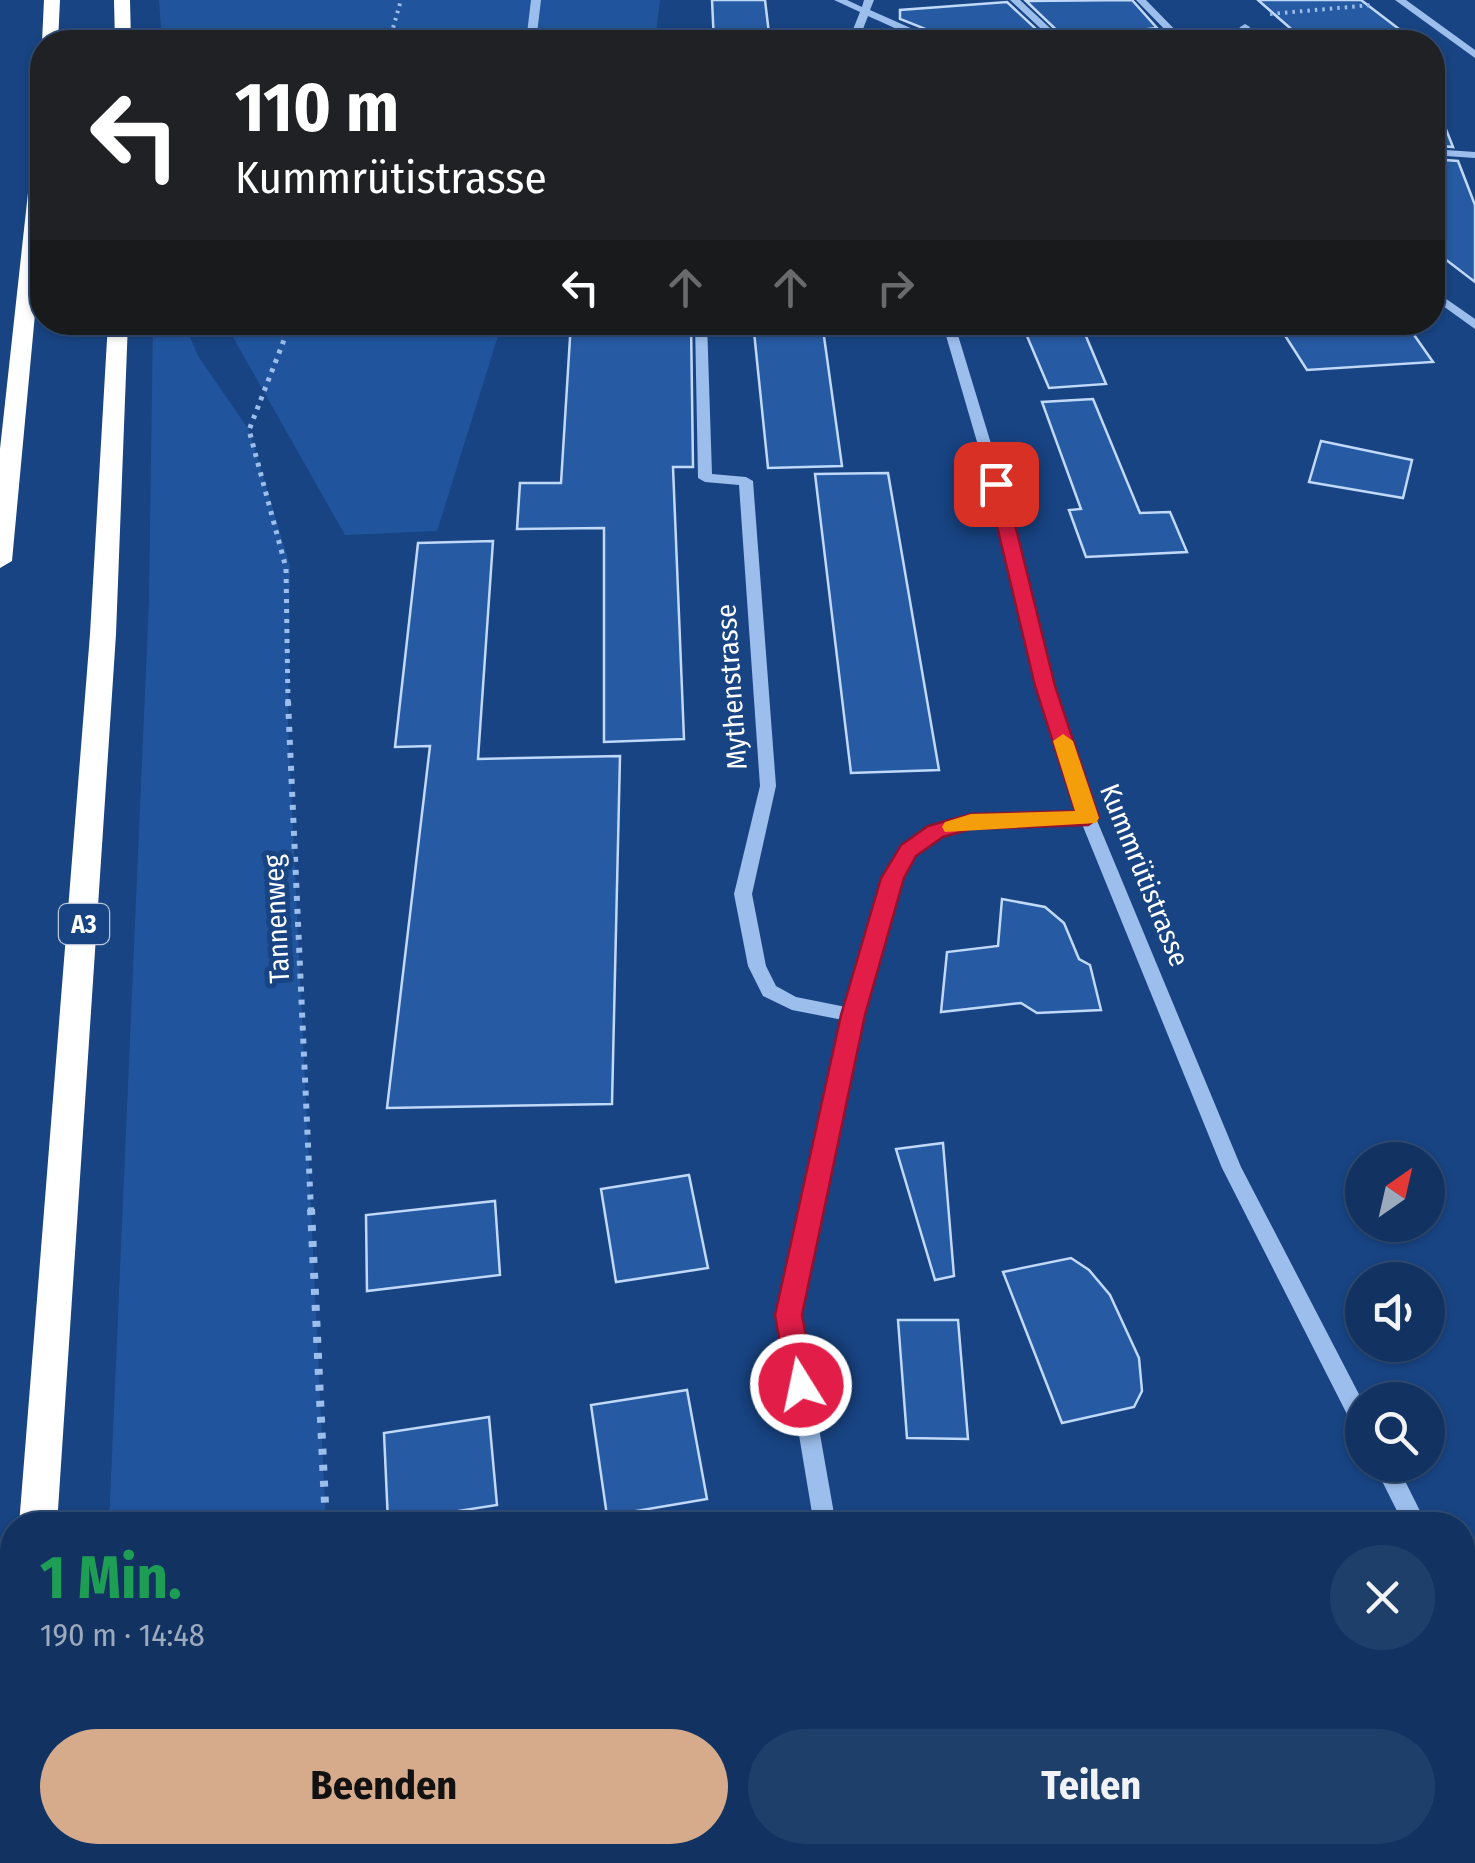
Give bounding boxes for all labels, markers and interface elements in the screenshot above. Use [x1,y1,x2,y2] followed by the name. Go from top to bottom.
[235,66,399,150] text: 110 m
[70,70,200,200] icon: left
[235,151,547,205] text: Kummrütistrasse
[553,260,608,315] icon: left
[658,260,713,315] icon: ahead
[763,260,818,315] icon: ahead
[868,260,923,315] icon: right
[954,442,1039,527] pin
[969,457,1024,512] icon: arrive
[709,603,754,771] street label: Mythenstrasse
[1093,779,1196,971] street label: Kummrütistrasse
[257,853,296,984] street label: Tannenweg
[59,904,109,944] road number: A3
[1345,1142,1445,1242] north arrow
[1345,1142,1445,1482] map controls
[1345,1262,1445,1362] button: sound
[749,1333,853,1437] position arrow
[1345,1382,1445,1482] button: search
[40,1542,182,1614] text: 1 Min.
[1330,1545,1435,1650] button: close
[40,1616,205,1654] text: 190 m · 14:48
[40,1729,728,1844] button: Beenden
[748,1729,1435,1844] button: Teilen

